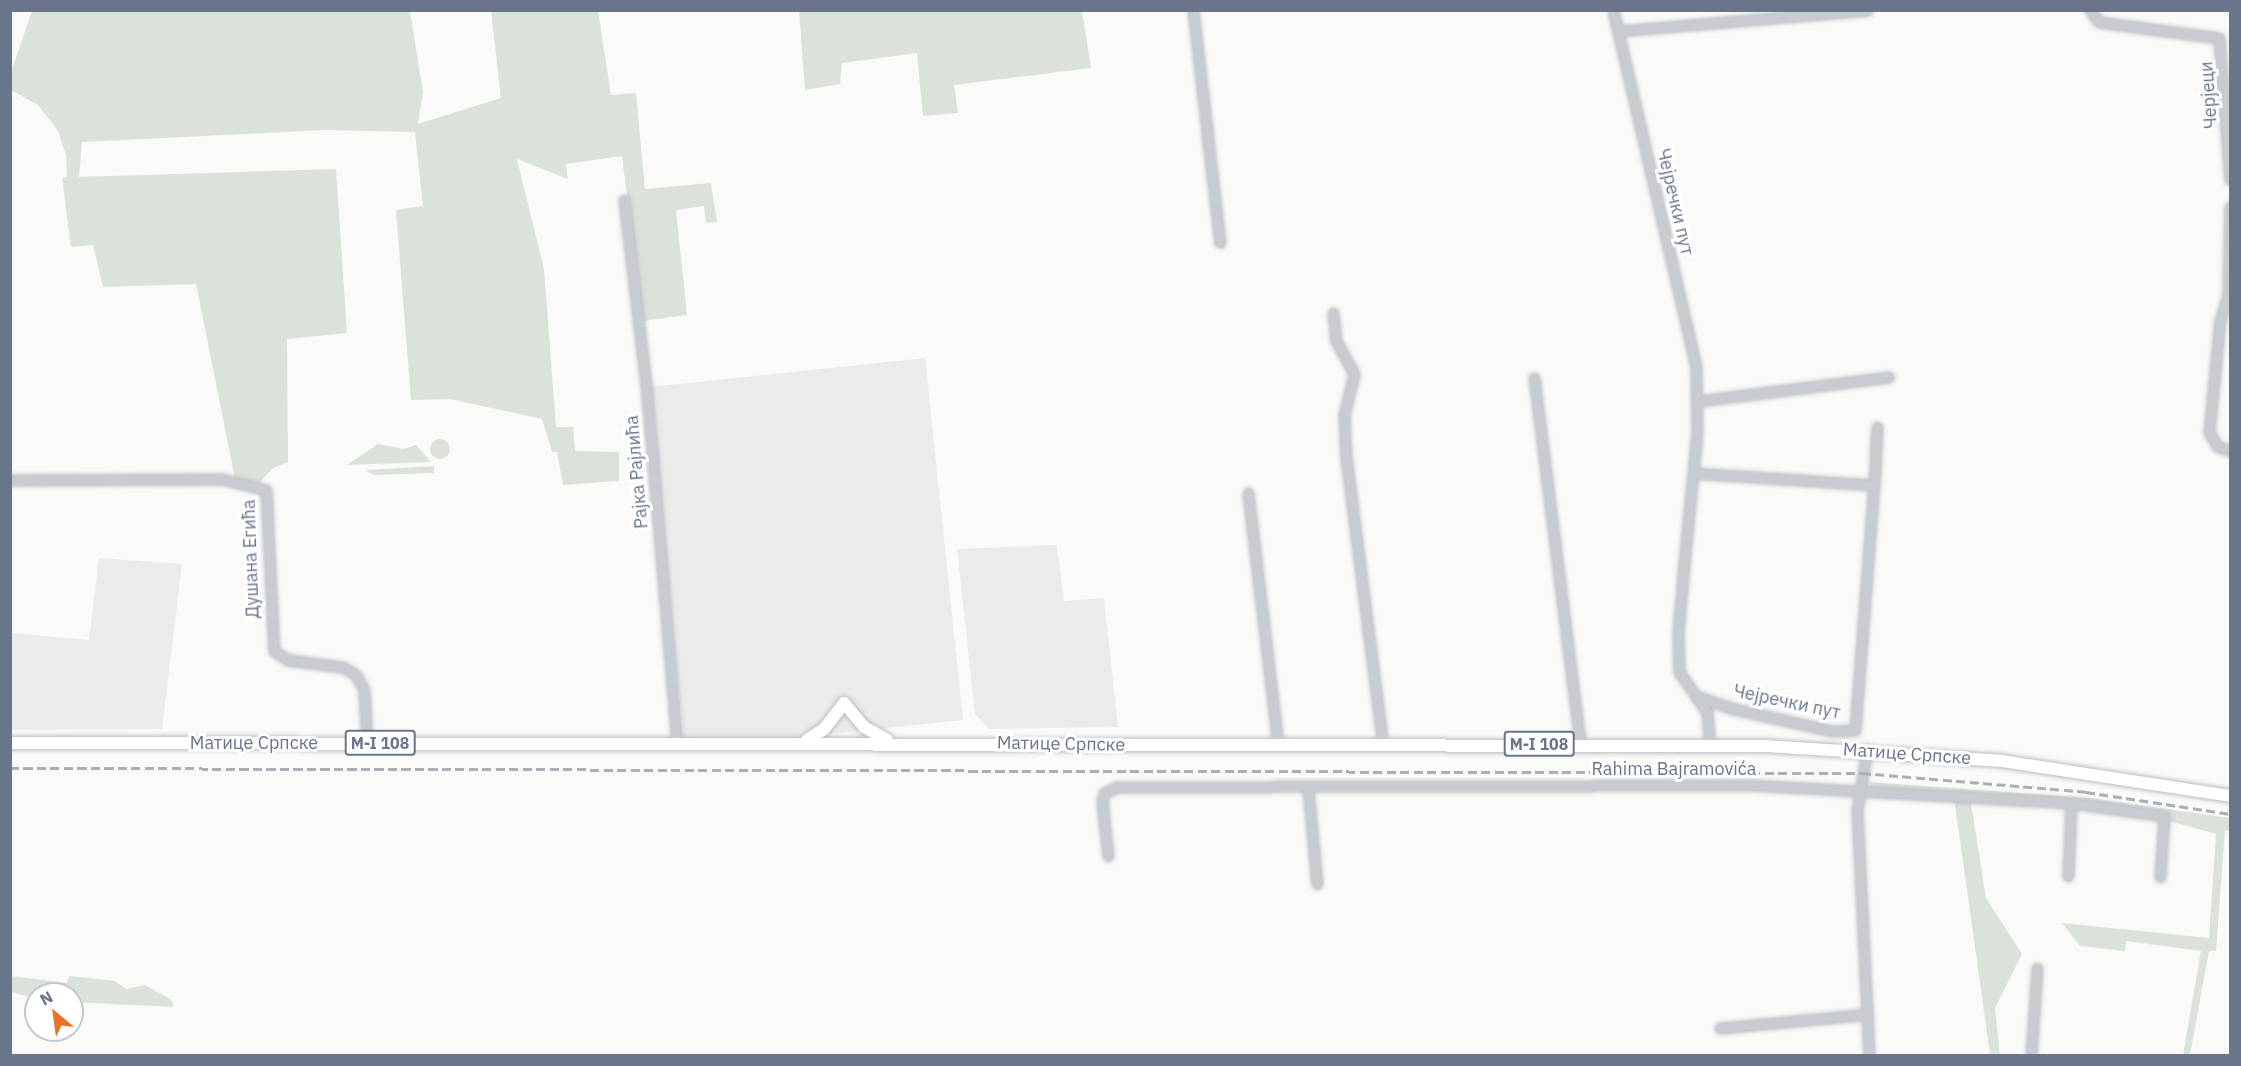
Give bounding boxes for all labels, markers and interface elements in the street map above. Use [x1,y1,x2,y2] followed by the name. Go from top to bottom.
[2196,60,2222,130] street label: Черјеци
[1652,147,1698,257] street label: Чејречки пут
[621,414,653,530] street label: Рајка Рајлића
[238,499,264,619] street label: Душана Егића
[1732,680,1842,724] street label: Чејречки пут
[344,730,416,756] road number: M-I 108
[1503,731,1575,757] road number: M-I 108
[190,732,318,754] street label: Матице Српске
[997,732,1125,756] street label: Матице Српске
[1842,739,1972,769] street label: Матице Српске
[1592,758,1756,780] street label: Rahima Bajramovića
[24,982,84,1042] north arrow
[36,986,56,1010] text: N

